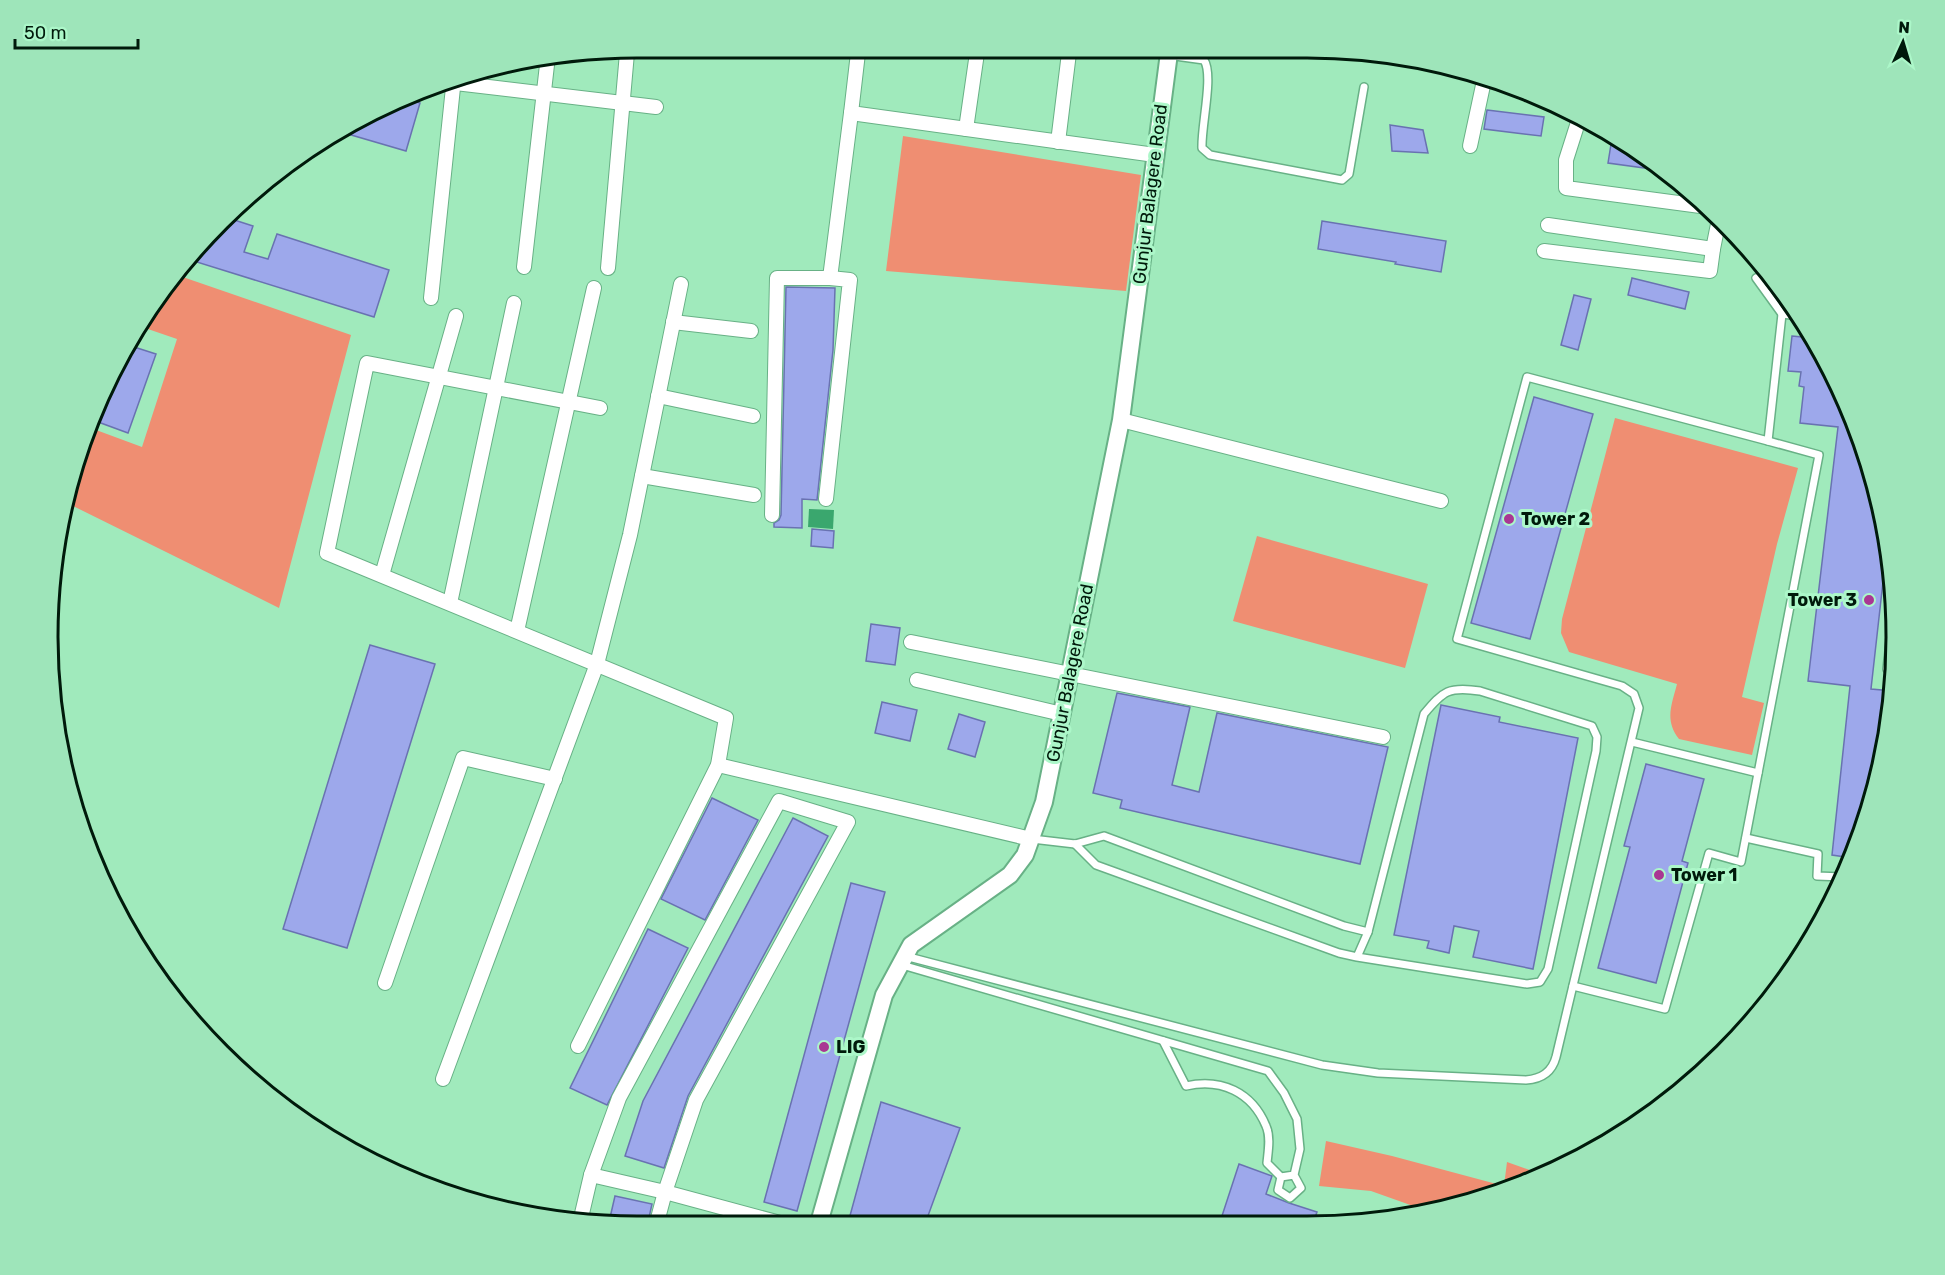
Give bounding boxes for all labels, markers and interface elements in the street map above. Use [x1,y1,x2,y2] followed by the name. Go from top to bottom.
[15,12,138,50] scale bar
[1873,12,1933,72] north arrow
[1898,18,1910,37] text: N
[24,22,67,44] text: 50 m
[1128,103,1172,285] street label: Gunjur Balagere Road
[1521,508,1590,530] place label: Tower 2
[1502,512,1516,526] marker: Tower 2
[1042,582,1098,764] street label: Gunjur Balagere Road
[1788,589,1857,611] place label: Tower 3
[1862,593,1876,607] marker: Tower 3
[1671,864,1738,886] place label: Tower 1
[1652,868,1666,882] marker: Tower 1
[836,1036,866,1058] place label: LIG
[817,1040,831,1054] marker: LIG

